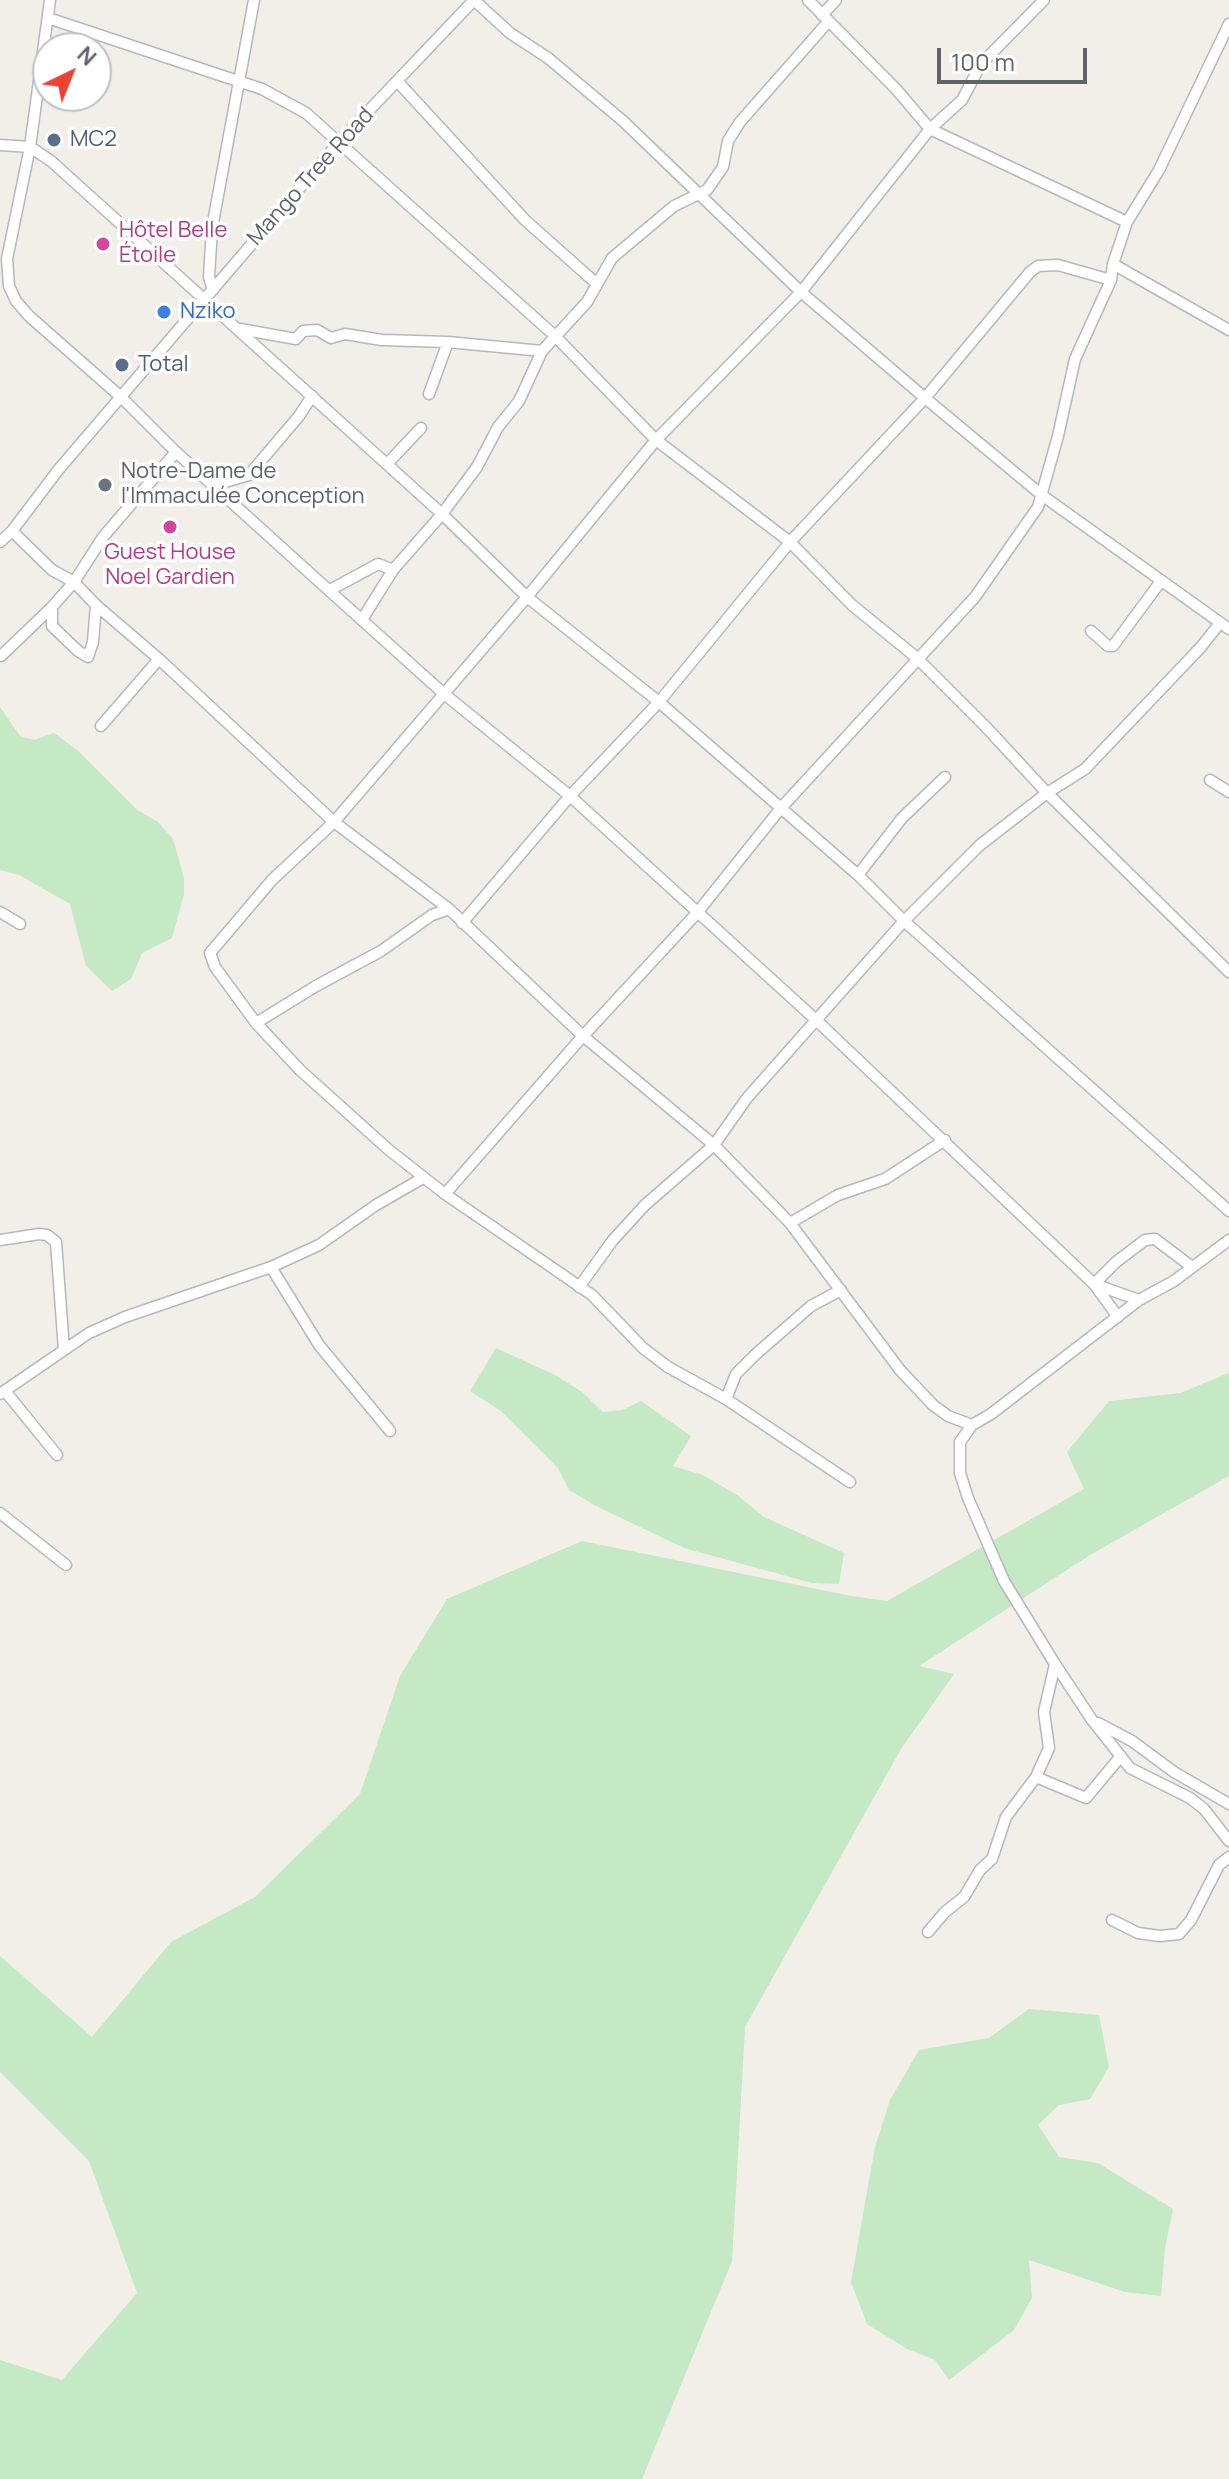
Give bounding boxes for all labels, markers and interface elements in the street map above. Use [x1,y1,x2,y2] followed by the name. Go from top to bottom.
[32,32,112,112] north arrow
[941,32,1091,82] scale bar
[71,40,103,72] text: N
[951,45,1015,78] text: 100 m
[242,103,380,251] street label: Mango Tree Road
[70,127,117,153] place label: MC2
[45,131,63,149] marker: MC2
[119,218,227,270] place label: Hôtel Belle Étoile
[94,235,112,253] marker: Hôtel Belle Étoile
[180,299,236,325] place label: Nziko
[155,303,173,321] marker: Nziko
[138,352,189,378] place label: Total
[113,356,131,374] marker: Total
[121,459,365,510] place label: Notre-Dame de l'Immaculée Conception
[96,476,114,494] marker: Notre-Dame de l'Immaculée Conception
[161,518,179,536] marker: Guest House Noel Gardien
[104,540,236,592] place label: Guest House Noel Gardien

